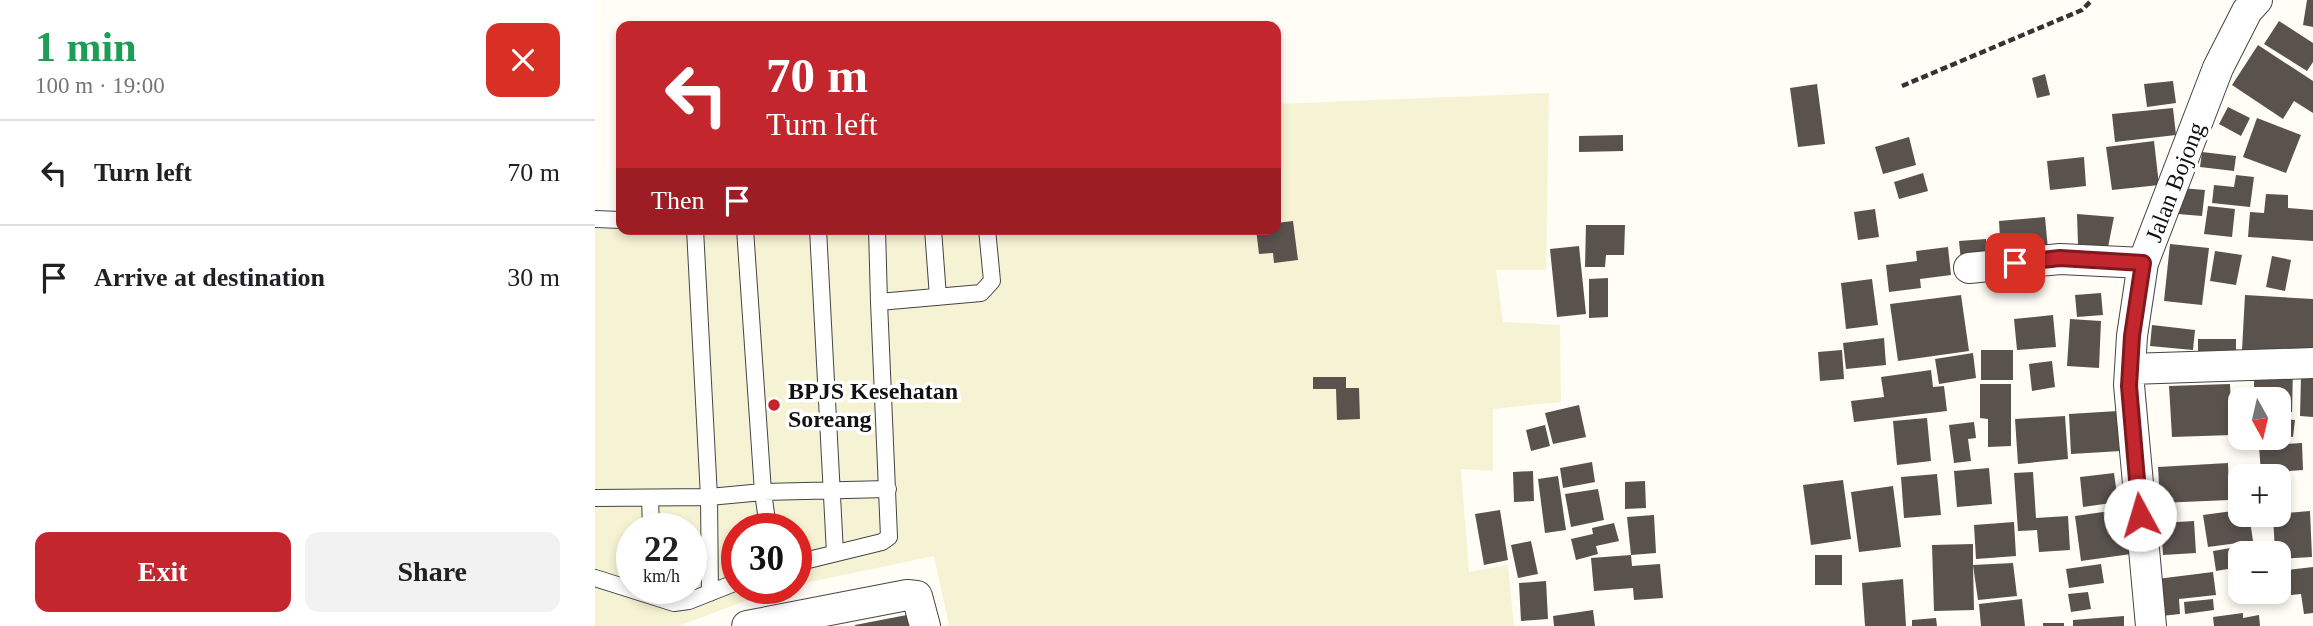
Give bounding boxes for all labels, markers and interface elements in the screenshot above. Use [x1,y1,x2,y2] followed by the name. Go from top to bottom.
[486,23,560,97] button: close
[35,24,137,70] text: 1 min
[766,48,868,103] text: 70 m
[651,49,742,140] icon: left
[35,73,165,98] text: 100 m · 19:00
[766,106,878,142] text: Turn left
[2140,119,2210,245] street label: Jalan Bojong
[35,154,73,192] icon: left
[94,158,192,187] text: Turn left
[507,158,560,187] text: 70 m
[718,182,756,220] icon: arrive
[651,186,704,215] text: Then
[1985,233,2045,293] pin
[1996,244,2034,282] icon: arrive
[35,259,73,297] icon: arrive
[94,263,325,292] text: Arrive at destination
[507,263,560,292] text: 30 m
[788,378,958,432] place label: BPJS Kesehatan Soreang
[2228,387,2291,450] north arrow
[2228,387,2291,604] map controls
[766,397,782,413] marker: BPJS Kesehatan Soreang
[2228,464,2291,527] button: +
[2103,478,2177,552] position arrow
[721,513,812,604] speed limit sign: 30
[644,530,679,569] text: 22
[35,532,291,612] button: Exit
[305,532,560,612] button: Share
[2228,541,2291,604] button: −
[643,566,680,586] text: km/h

